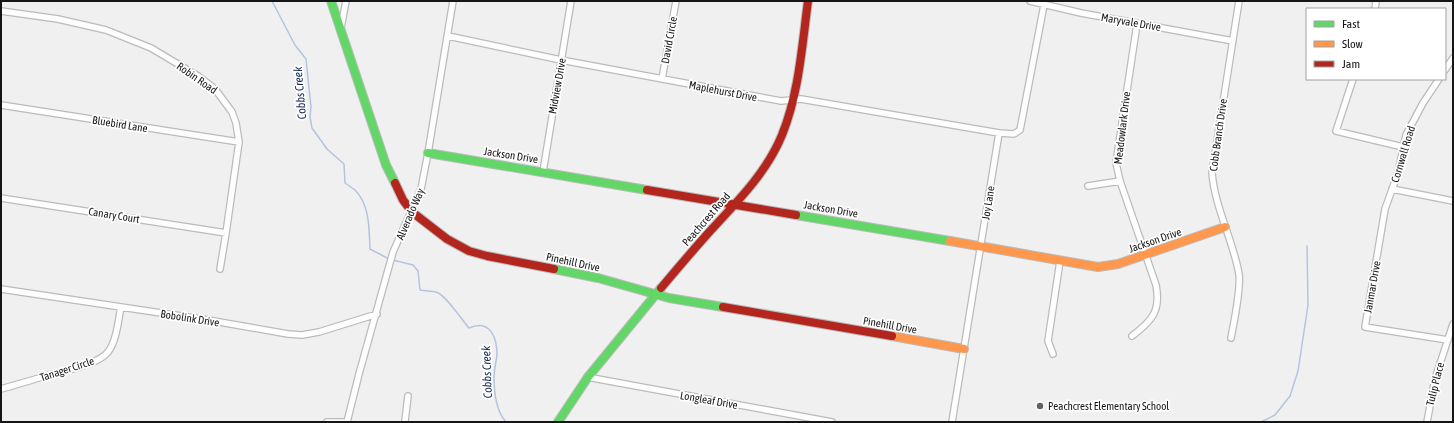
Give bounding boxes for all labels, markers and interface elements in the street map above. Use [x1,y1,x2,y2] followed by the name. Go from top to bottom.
[1306,8,1446,80] legend
[1100,11,1162,33] street label: Maryvale Drive
[659,15,679,65] street label: David Circle
[1342,17,1360,31] text: Fast
[1342,37,1363,51] text: Slow
[546,57,568,115] street label: Midview Drive
[1342,57,1360,71] text: Jam
[175,60,219,96] street label: Robin Road
[291,65,309,120] water label: Cobbs Creek
[688,78,758,104] street label: Maplehurst Drive
[1112,91,1132,165] street label: Meadowlark Drive
[1207,98,1229,172] street label: Cobb Branch Drive
[91,114,149,134] street label: Bluebird Lane
[1389,124,1417,184] street label: Cornwall Road
[483,145,539,165] street label: Jackson Drive
[979,185,997,221] street label: Joy Lane
[394,186,426,242] street label: Alverado Way
[680,190,732,248] street label: Peachcrest Road
[803,198,859,220] street label: Jackson Drive
[88,205,140,225] street label: Canary Court
[1127,225,1183,255] street label: Jackson Drive
[545,250,601,274] street label: Pinehill Drive
[1361,260,1383,314] street label: Janmar Drive
[160,307,220,329] street label: Bobolink Drive
[862,314,918,336] street label: Pinehill Drive
[479,345,495,399] water label: Cobbs Creek
[38,355,96,383] street label: Tanager Circle
[1424,361,1446,407] street label: Tulip Place
[679,389,739,411] street label: Longleaf Drive
[1048,400,1169,412] place label: Peachcrest Elementary School
[1035,401,1045,411] marker: Peachcrest Elementary School

